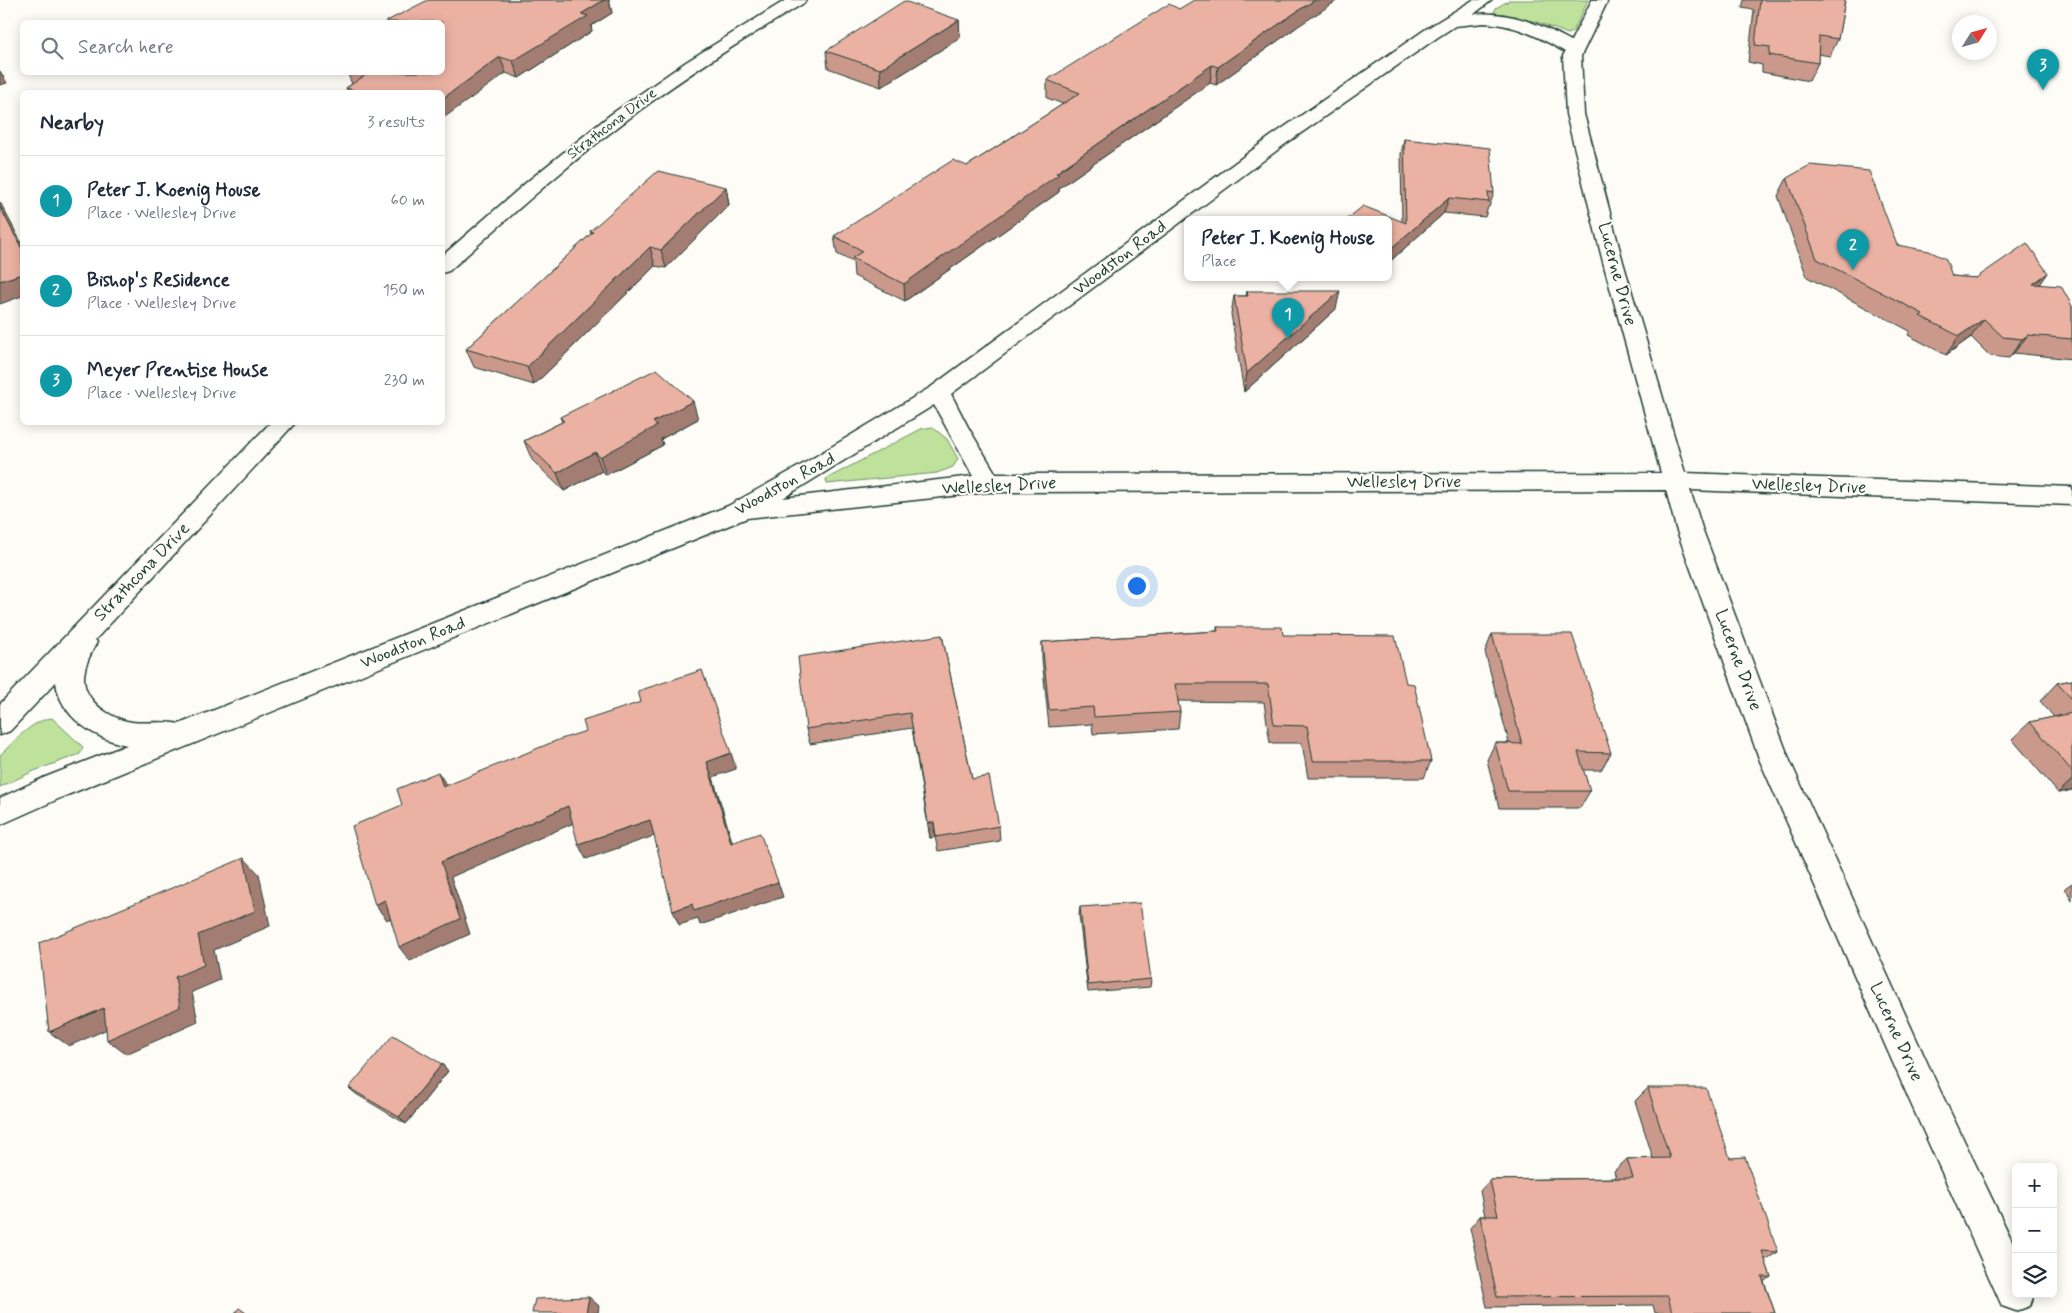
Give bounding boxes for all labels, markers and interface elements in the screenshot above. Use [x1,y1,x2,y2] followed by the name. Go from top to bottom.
[1952,15,1997,60] north arrow
[20,20,445,75] search box
[38,34,66,62] icon: search
[78,35,174,60] text: Search here
[2027,49,2059,90] pin: 3
[563,84,661,164] street label: Strathcona Drive
[40,109,104,137] text: Nearby
[367,112,425,133] text: 3 results
[87,178,260,203] text: Peter J. Koenig House
[52,190,60,211] text: 1
[391,190,425,211] text: 60 m
[87,203,236,224] text: Place · Wellesley Drive
[1068,215,1172,301] street label: Woodston Road
[1184,216,1392,281] popup
[1592,220,1642,328] street label: Lucerne Drive
[1201,226,1375,251] text: Peter J. Koenig House
[1837,229,1869,270] pin: 2
[1201,251,1236,272] text: Place
[87,268,230,293] text: Bishop's Residence
[52,280,60,301] text: 2
[383,280,425,301] text: 150 m
[87,293,236,314] text: Place · Wellesley Drive
[1272,298,1304,339] pin: 1
[87,358,268,383] text: Meyer Prentise House
[52,370,60,391] text: 3
[384,370,425,391] text: 230 m
[87,383,236,404] text: Place · Wellesley Drive
[730,446,840,522] street label: Woodston Road
[1347,470,1461,494] street label: Wellesley Drive
[941,471,1057,501] street label: Wellesley Drive
[1751,472,1867,500] street label: Wellesley Drive
[88,517,196,627] street label: Strathcona Drive
[1124,573,1150,599] your location
[1709,606,1767,714] street label: Lucerne Drive
[357,611,469,675] street label: Woodston Road
[1863,979,1929,1085] street label: Lucerne Drive
[2012,1163,2057,1298] map controls
[2012,1163,2057,1208] button: +
[2012,1208,2057,1253] button: −
[2012,1253,2057,1298] button: layers

